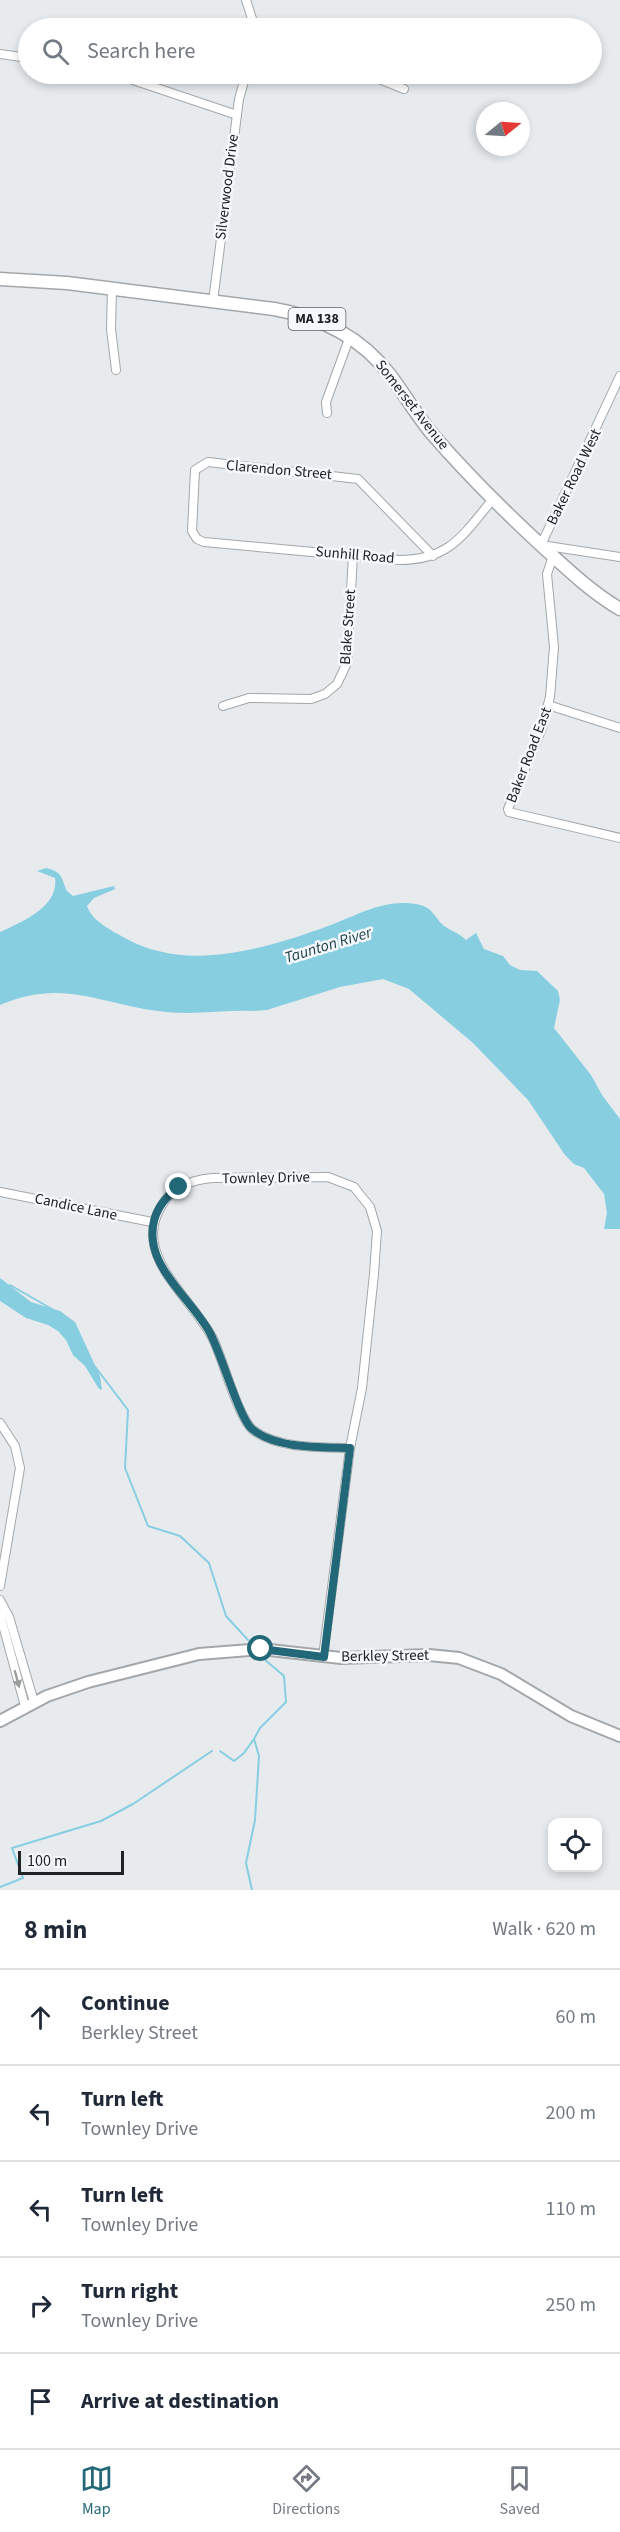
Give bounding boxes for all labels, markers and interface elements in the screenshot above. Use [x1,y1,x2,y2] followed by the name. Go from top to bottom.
[18,18,602,84] search box
[39,35,72,68] icon: search
[87,35,195,67] text: Search here
[476,102,530,156] north arrow
[210,133,244,241] street label: Silverwood Drive
[288,308,346,330] road number: MA 138
[370,356,454,454] street label: Somerset Avenue
[542,425,606,529] street label: Baker Road West
[225,455,333,485] street label: Clarendon Street
[315,541,395,569] street label: Sunhill Road
[335,589,361,665] street label: Blake Street
[501,704,557,806] street label: Baker Road East
[282,921,376,969] water label: Taunton River
[222,1167,310,1189] street label: Townley Drive
[165,1173,191,1199] route end
[33,1188,119,1226] street label: Candice Lane
[247,1635,273,1661] route start
[341,1645,429,1667] street label: Berkley Street
[13,1670,23,1688] one-way arrow
[548,1818,602,1872] map controls
[548,1818,602,1872] button: locate
[18,1848,124,1876] scale bar
[27,1850,67,1872] text: 100 m
[24,1911,87,1948] text: 8 min
[492,1915,596,1943] text: Walk · 620 m
[81,1987,170,2019] text: Continue
[24,2001,57,2034] icon: ahead
[556,2003,596,2031] text: 60 m
[81,2019,198,2047] text: Berkley Street
[81,2083,163,2115] text: Turn left
[24,2097,57,2130] icon: left
[546,2099,596,2127] text: 200 m
[81,2115,198,2143] text: Townley Drive
[81,2179,163,2211] text: Turn left
[24,2193,57,2226] icon: left
[546,2195,596,2223] text: 110 m
[81,2211,198,2239] text: Townley Drive
[81,2275,178,2307] text: Turn right
[24,2289,57,2322] icon: right
[546,2291,596,2319] text: 250 m
[81,2307,198,2335] text: Townley Drive
[24,2385,57,2418] icon: arrive
[81,2385,279,2417] text: Arrive at destination
[80,2462,113,2520] tab: Map
[272,2462,340,2520] tab: Directions
[499,2462,540,2520] tab: Saved

